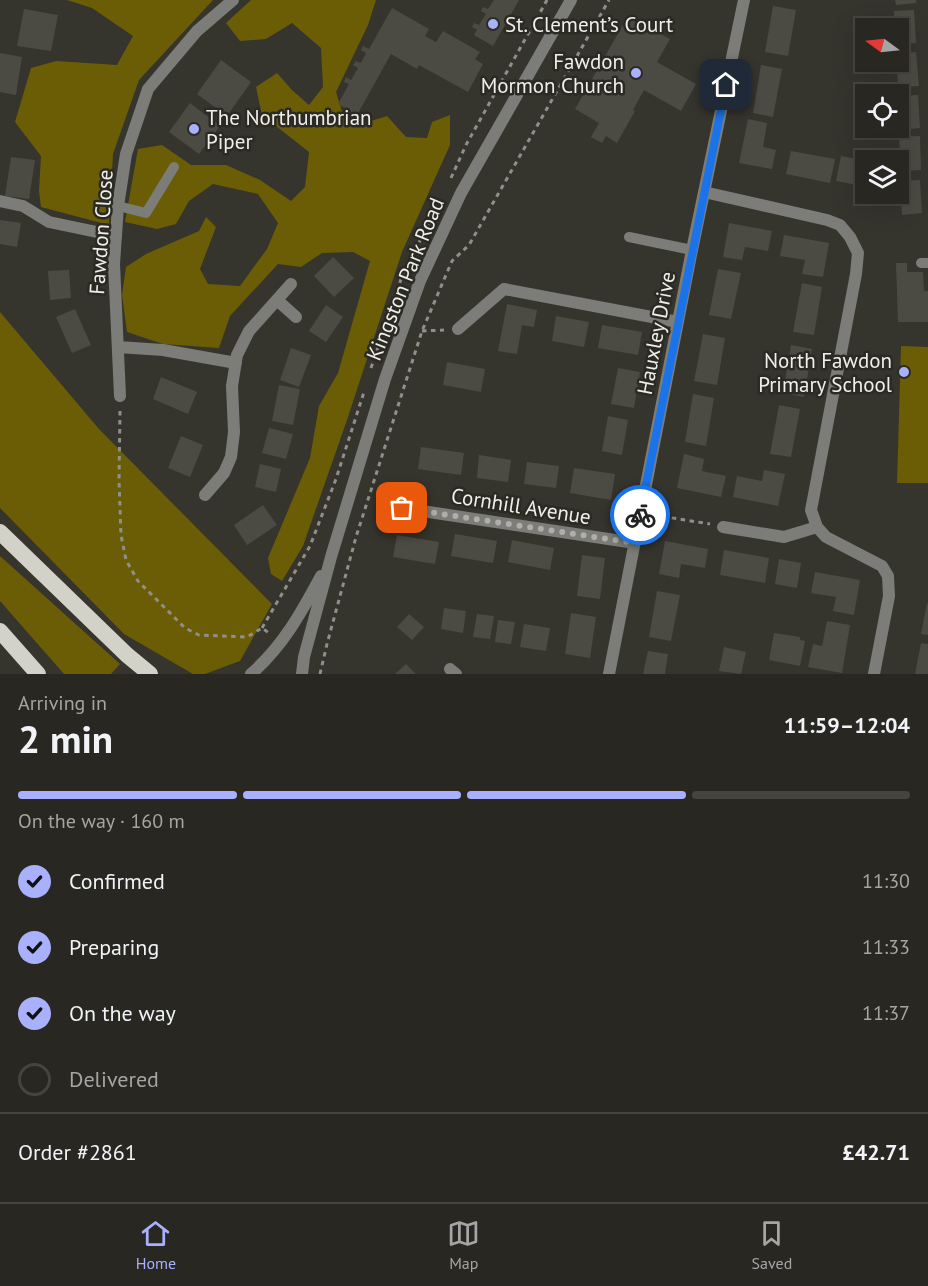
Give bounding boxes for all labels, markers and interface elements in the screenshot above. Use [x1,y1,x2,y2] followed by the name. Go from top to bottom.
[505,11,673,38] place label: St. Clement’s Court
[486,17,500,31] marker: St. Clement’s Court
[855,18,909,72] north arrow
[855,18,909,204] map controls
[481,48,624,99] place label: Fawdon Mormon Church
[700,59,751,110] pin
[629,66,643,80] marker: Fawdon Mormon Church
[709,68,742,101] icon: home
[855,84,909,138] button: locate
[206,104,372,155] place label: The Northumbrian Piper
[187,122,201,136] marker: The Northumbrian Piper
[855,150,909,204] button: layers
[83,169,119,295] street label: Fawdon Close
[360,194,450,364] street label: Kingston Park Road
[631,269,681,397] street label: Hauxley Drive
[758,347,892,398] place label: North Fawdon Primary School
[897,365,911,379] marker: North Fawdon Primary School
[376,482,427,533] pin
[449,482,593,530] street label: Cornhill Avenue
[610,485,670,545] courier
[385,491,418,524] icon: bag
[624,499,657,532] icon: bike
[18,690,107,716] text: Arriving in
[784,711,910,739] text: 11:59–12:04
[18,713,113,764] text: 2 min
[18,808,185,834] text: On the way · 160 m
[18,865,51,898] icon: check
[69,867,165,895] text: Confirmed
[862,868,910,894] text: 11:30
[18,931,51,964] icon: check
[69,933,159,961] text: Preparing
[862,934,910,960] text: 11:33
[18,997,51,1030] icon: check
[69,999,176,1027] text: On the way
[862,1000,910,1026] text: 11:37
[69,1065,159,1093] text: Delivered
[18,1138,137,1166] text: Order #2861
[842,1138,910,1166] text: £42.71
[136,1217,176,1273] tab: Home
[447,1217,480,1273] tab: Map
[752,1217,792,1273] tab: Saved

